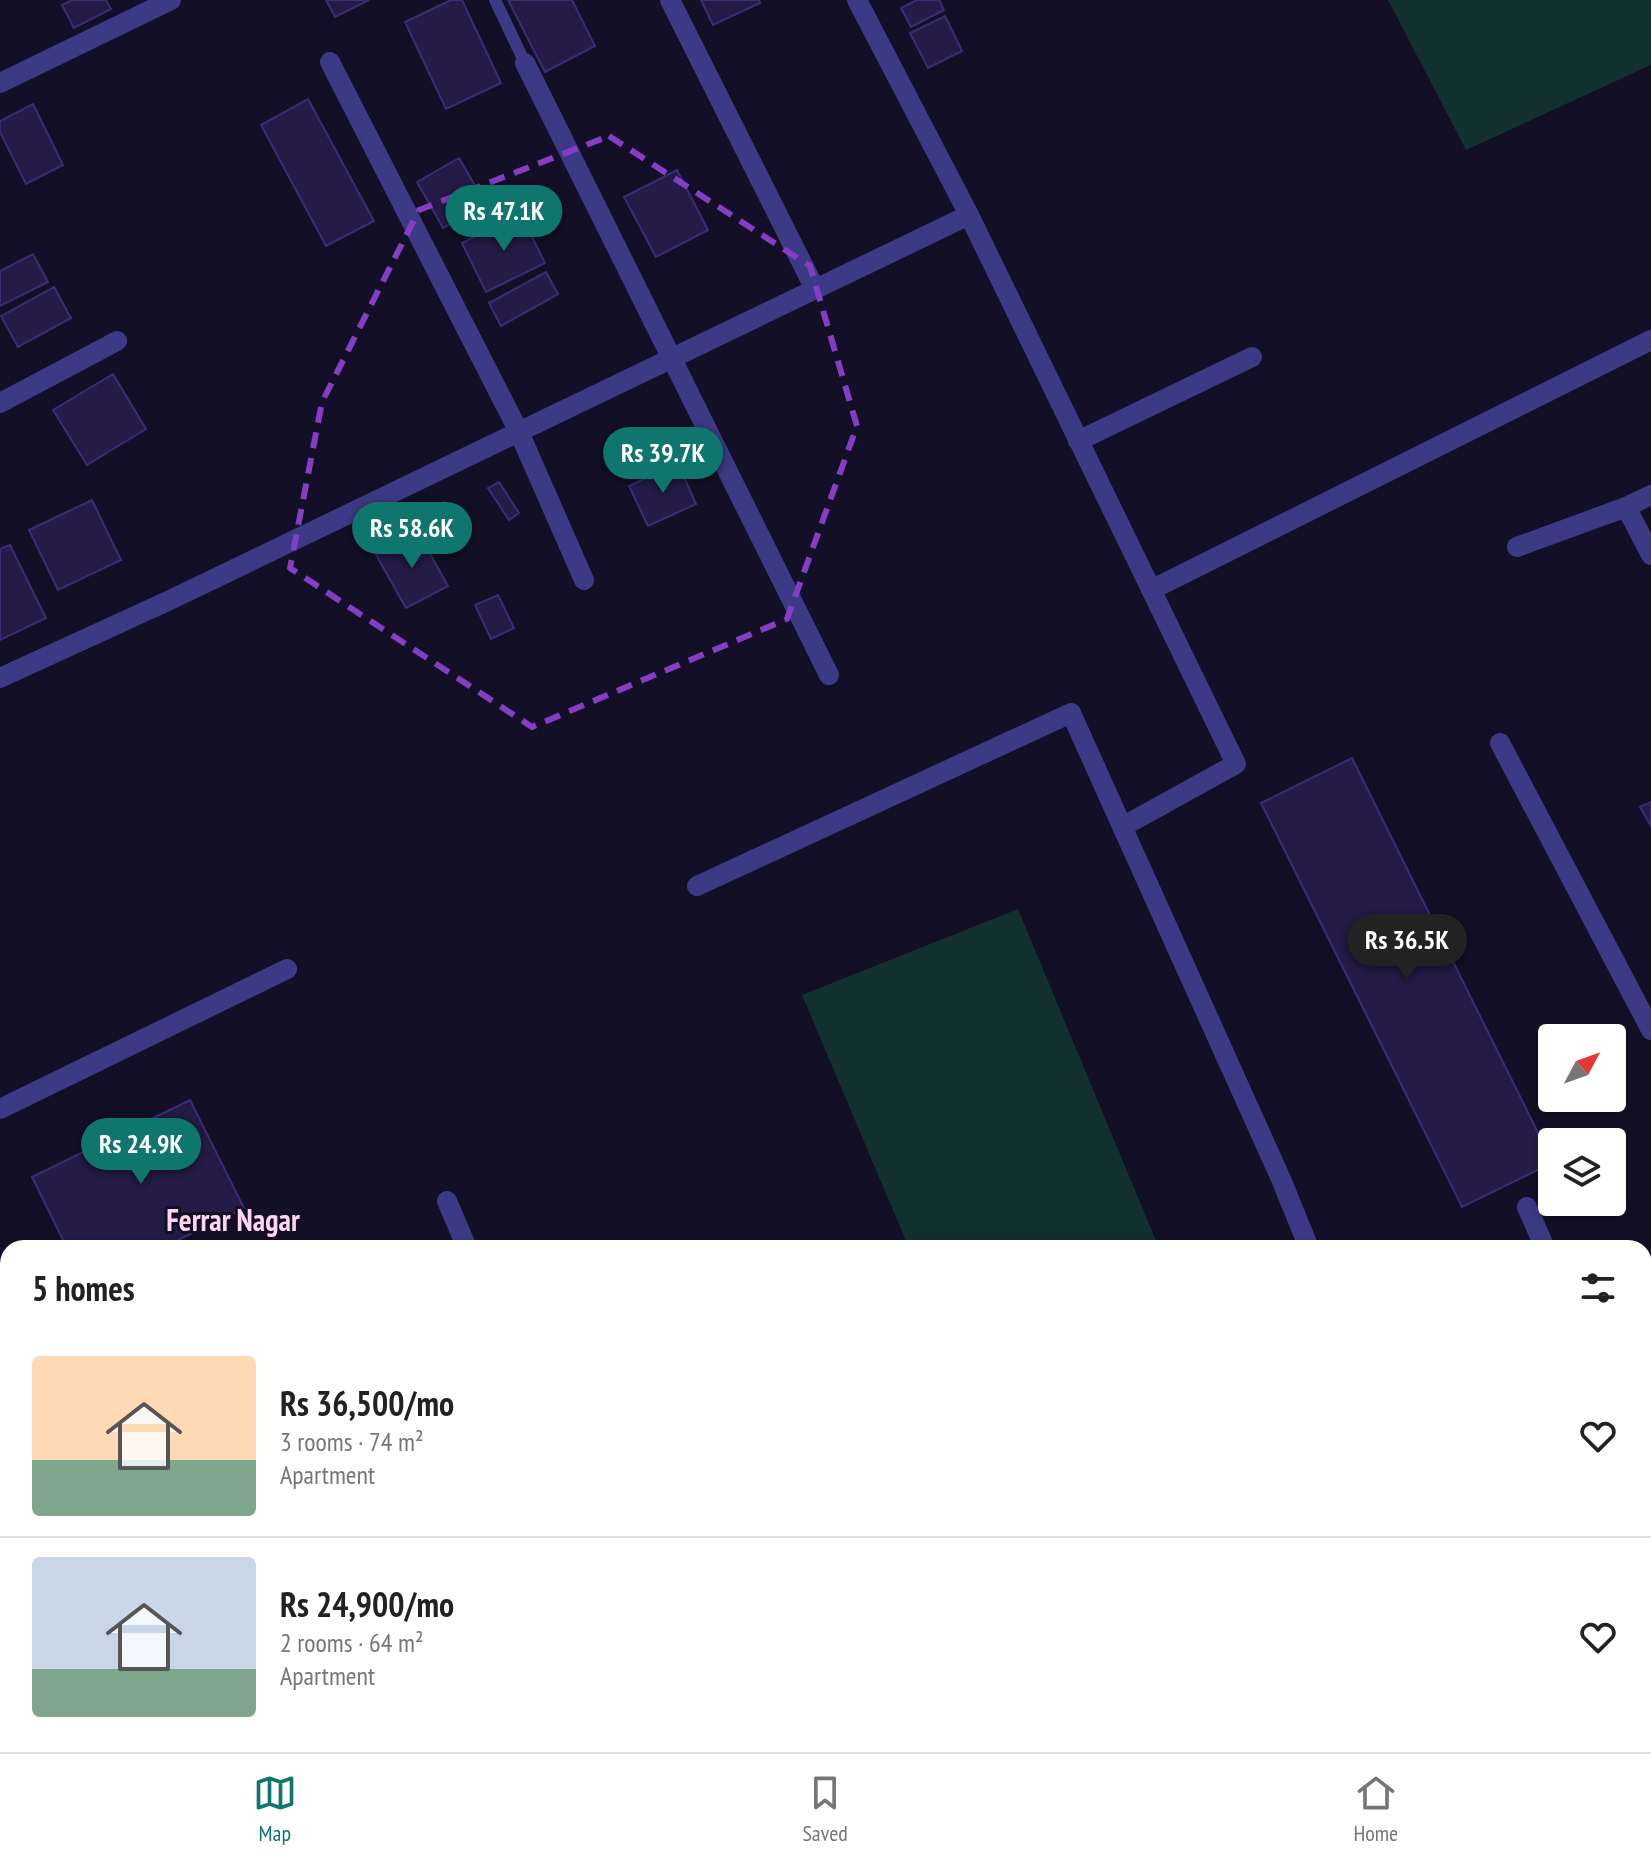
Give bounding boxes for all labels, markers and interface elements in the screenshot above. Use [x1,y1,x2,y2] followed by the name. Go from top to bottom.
[421,185,587,253] pin: Rs 47.1K
[463,194,545,227] text: Rs 47.1K
[580,427,746,495] pin: Rs 39.7K
[621,436,705,469] text: Rs 39.7K
[329,502,495,570] pin: Rs 58.6K
[370,511,454,544] text: Rs 58.6K
[1324,914,1490,982] pin: Rs 36.5K
[1365,923,1449,956] text: Rs 36.5K
[1538,1024,1626,1112] north arrow
[1538,1024,1626,1216] map controls
[58,1118,224,1186] pin: Rs 24.9K
[99,1127,183,1160] text: Rs 24.9K
[1538,1128,1626,1216] button: layers
[166,1200,300,1239] district label: Ferrar Nagar
[32,1266,135,1310] text: 5 homes
[1576,1266,1620,1310] icon: filters
[280,1381,454,1425] text: Rs 36,500/mo
[96,1388,192,1484] icon: home
[1576,1414,1620,1458] icon: heart
[280,1425,424,1458] text: 3 rooms · 74 m²
[280,1458,375,1491] text: Apartment
[280,1582,454,1626] text: Rs 24,900/mo
[96,1589,192,1685] icon: home
[1576,1615,1620,1659] icon: heart
[280,1626,424,1659] text: 2 rooms · 64 m²
[280,1659,375,1692] text: Apartment
[253,1771,297,1847] tab: Map
[802,1771,848,1847] tab: Saved
[1353,1771,1398,1847] tab: Home

